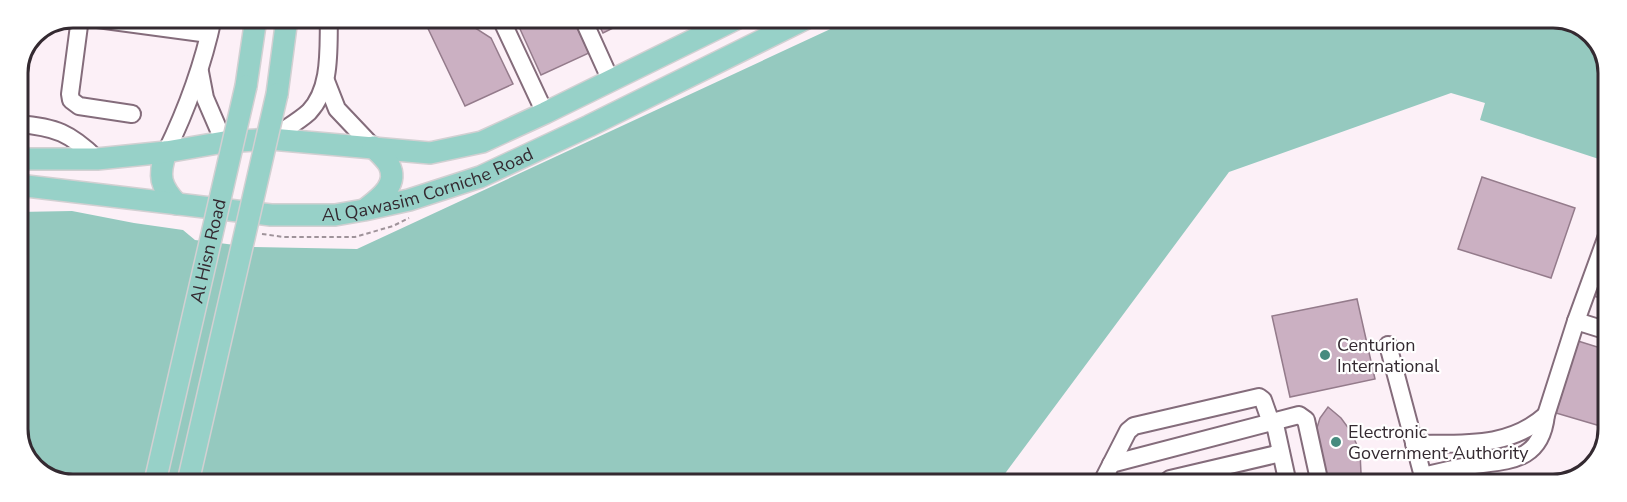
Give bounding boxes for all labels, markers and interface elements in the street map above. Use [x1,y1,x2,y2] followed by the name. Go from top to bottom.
[322,142,537,227] street label: Al Qawasim Corniche Road
[184,196,232,306] street label: Al Hisn Road
[1337,333,1440,378] place label: Centurion International
[1318,348,1332,362] marker: Centurion International
[1348,420,1529,465] place label: Electronic Government Authority
[1329,435,1343,449] marker: Electronic Government Authority

